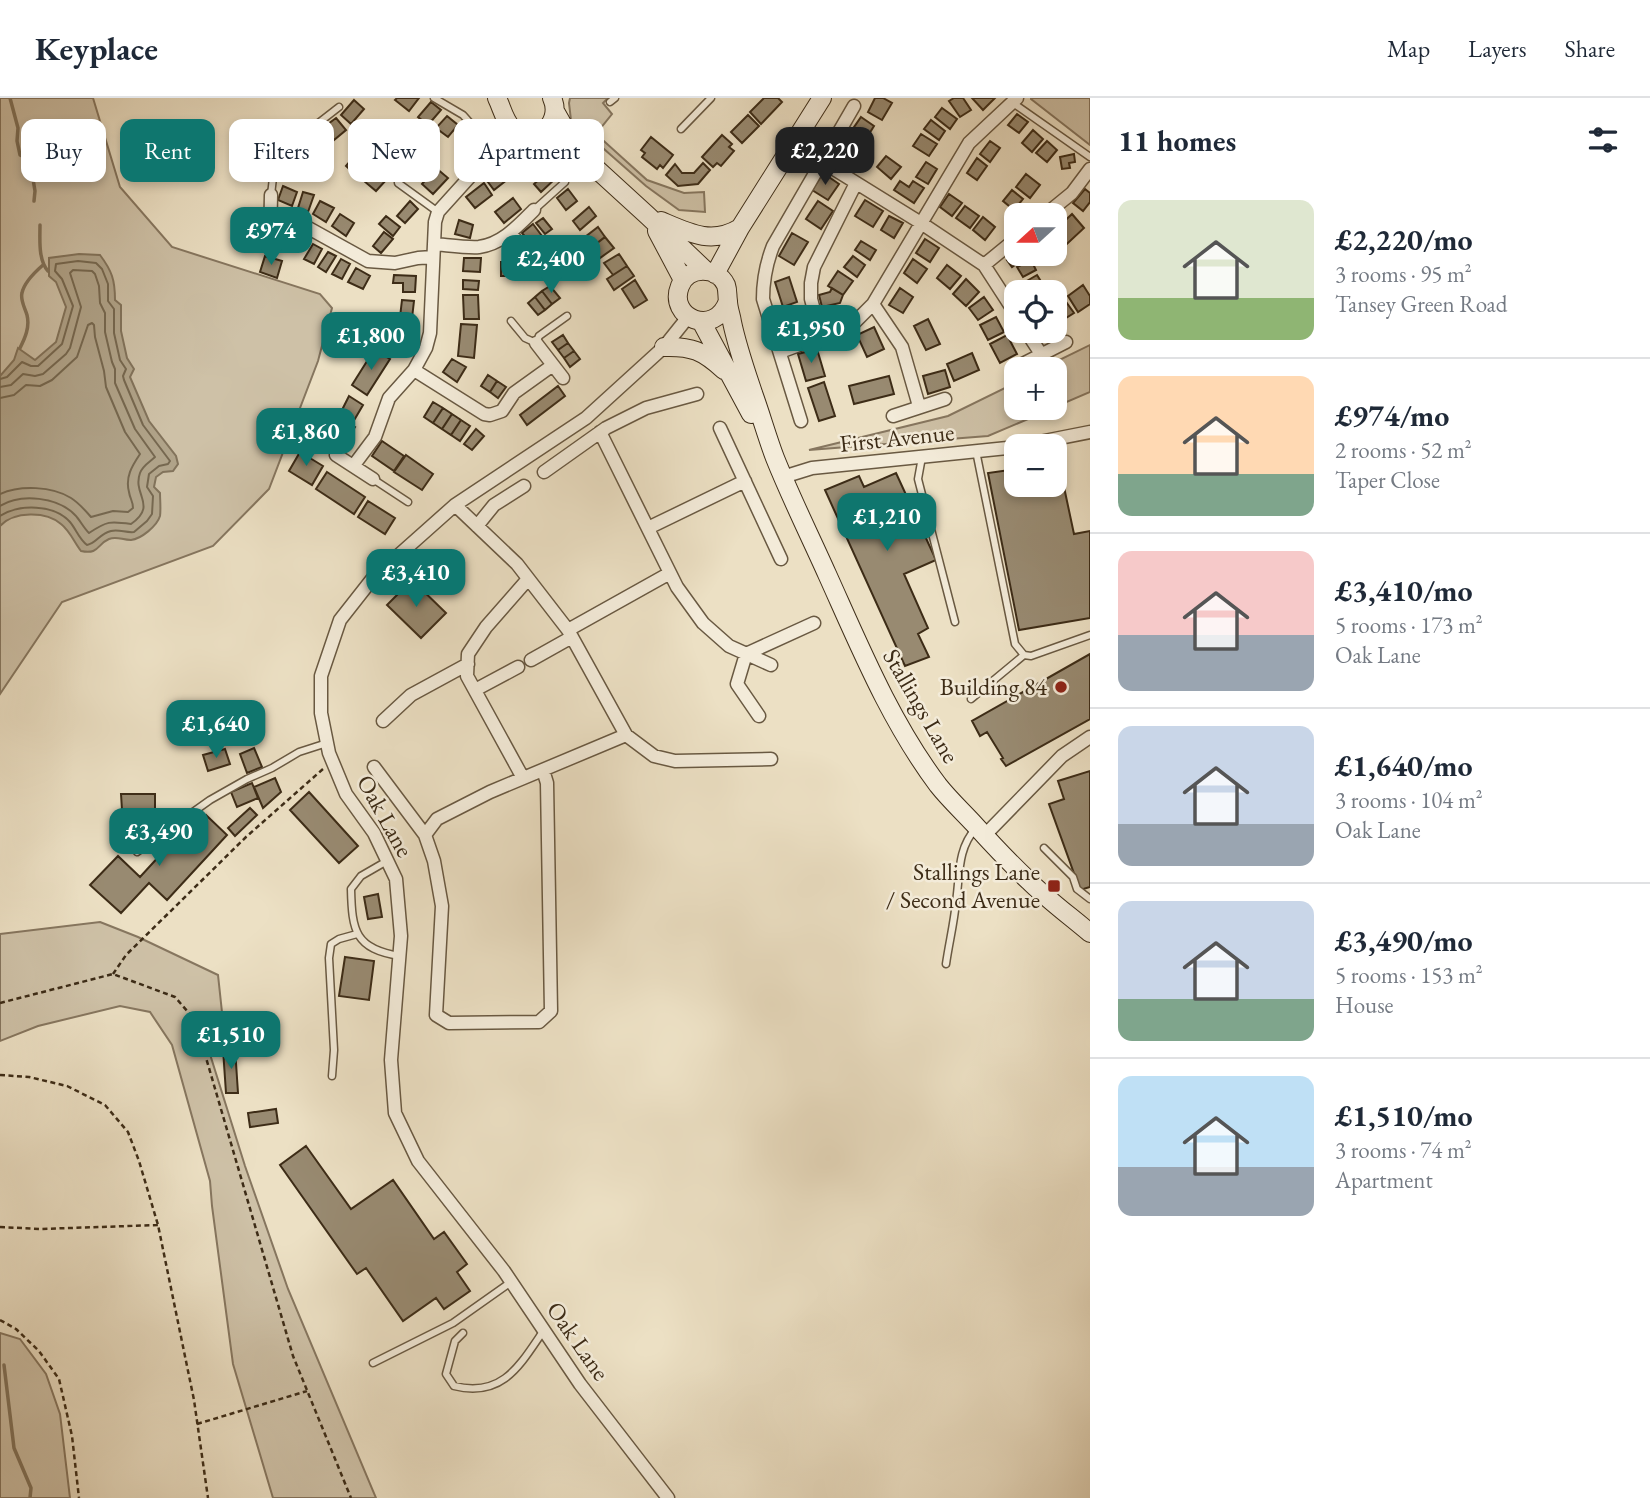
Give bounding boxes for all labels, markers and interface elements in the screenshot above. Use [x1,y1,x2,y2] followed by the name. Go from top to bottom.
[35,27,158,70] text: Keyplace
[1387,33,1430,64] text: Map
[1468,33,1527,64] text: Layers
[1565,33,1615,64] text: Share
[21,119,106,182] chip: Buy
[120,119,215,182] chip: Rent
[229,119,334,182] chip: Filters
[348,119,440,182] chip: New
[454,119,604,182] chip: Apartment
[1118,121,1236,160] text: 11 homes
[1584,121,1622,159] icon: filters
[768,127,882,187] pin: £2,220
[791,135,859,165] text: £2,220
[1004,203,1068,266] north arrow
[1004,203,1067,497] map controls
[230,208,312,267] pin: £974
[246,215,296,245] text: £974
[1335,220,1473,259] text: £2,220/mo
[1174,228,1258,312] icon: home
[494,236,608,295] pin: £2,400
[517,243,585,273] text: £2,400
[1335,259,1472,289] text: 3 rooms · 95 m²
[1004,280,1067,343] button: locate
[1335,289,1507,319] text: Tansey Green Road
[754,306,868,365] pin: £1,950
[314,313,428,372] pin: £1,800
[777,313,845,343] text: £1,950
[337,320,405,350] text: £1,800
[1004,357,1067,420] button: +
[1335,396,1449,435] text: £974/mo
[1174,404,1258,488] icon: home
[249,408,363,468] pin: £1,860
[272,416,340,446] text: £1,860
[838,416,956,459] street label: First Avenue
[1004,434,1067,497] button: −
[1335,435,1472,465] text: 2 rooms · 52 m²
[1335,465,1440,495] text: Taper Close
[830,494,944,553] pin: £1,210
[853,501,921,531] text: £1,210
[359,550,473,609] pin: £3,410
[382,557,450,587] text: £3,410
[1335,571,1473,610] text: £3,410/mo
[1174,579,1258,663] icon: home
[1335,610,1483,640] text: 5 rooms · 173 m²
[1335,640,1421,670] text: Oak Lane
[876,643,967,768] street label: Stallings Lane
[940,671,1047,702] place label: Building 84
[1053,679,1069,695] marker: Building 84
[159,700,273,760] pin: £1,640
[182,708,250,738] text: £1,640
[1335,746,1473,785] text: £1,640/mo
[1174,754,1258,838] icon: home
[350,769,421,862] street label: Oak Lane
[1335,785,1483,815] text: 3 rooms · 104 m²
[102,808,216,868] pin: £3,490
[1335,815,1421,845] text: Oak Lane
[125,816,193,846] text: £3,490
[886,856,1040,915] place label: Stallings Lane / Second Avenue
[1046,878,1062,894] marker: Stallings Lane / Second Avenue
[1335,921,1473,960] text: £3,490/mo
[1174,929,1258,1013] icon: home
[1335,960,1483,990] text: 5 rooms · 153 m²
[1335,990,1394,1020] text: House
[174,1012,288,1071] pin: £1,510
[197,1019,265,1049] text: £1,510
[1335,1096,1473,1135] text: £1,510/mo
[1174,1104,1258,1188] icon: home
[1335,1135,1472,1165] text: 3 rooms · 74 m²
[1335,1165,1433,1195] text: Apartment
[540,1295,617,1386] street label: Oak Lane

